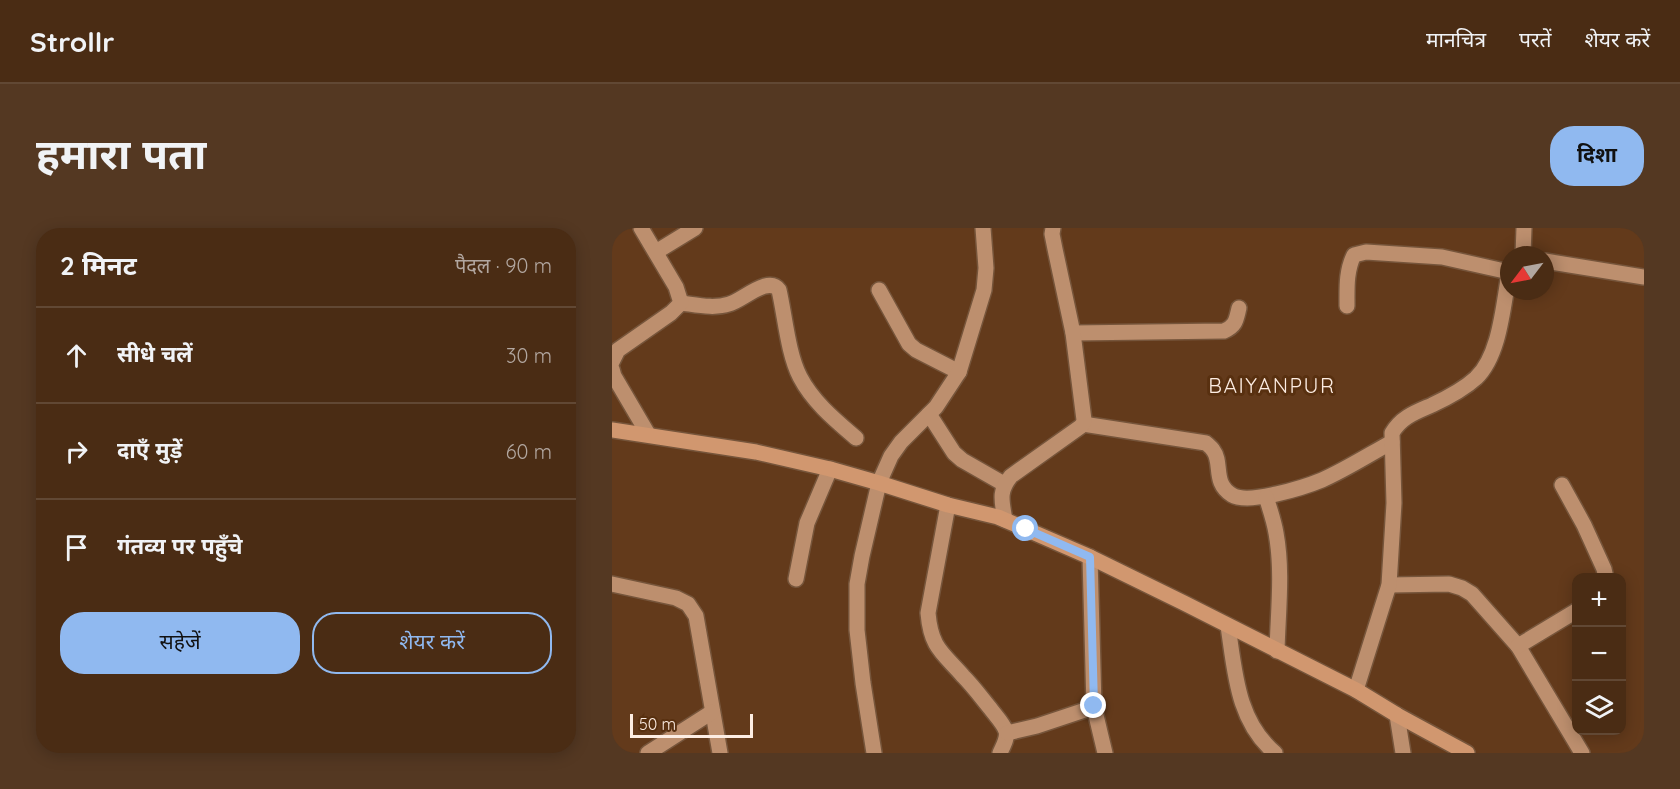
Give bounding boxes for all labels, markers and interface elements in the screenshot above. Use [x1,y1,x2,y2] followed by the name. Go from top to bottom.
[30,24,114,59] text: Strollr
[1426,26,1486,52] text: मानचित्र
[1519,26,1552,52] text: परतें
[1585,26,1650,52] text: शेयर करें
[1550,126,1644,186] button: दिशा
[36,127,206,180] text: हमारा पता
[1500,246,1554,300] north arrow
[60,249,137,282] text: 2 मिनट
[455,253,552,278] text: पैदल · 90 m
[60,339,93,372] icon: ahead
[117,340,193,368] text: सीधे चलें
[506,343,552,368] text: 30 m
[1208,372,1336,398] district label: BAIYANPUR
[60,435,93,468] icon: right
[117,436,182,464] text: दाएँ मुड़ें
[506,439,552,464] text: 60 m
[1012,515,1038,541] route start
[60,531,93,564] icon: arrive
[117,532,242,560] text: गंतव्य पर पहुँचे
[1572,573,1626,735] map controls
[1572,573,1626,627] button: +
[60,612,300,674] button: सहेजें
[312,612,552,674] button: शेयर करें
[1572,627,1626,681] button: −
[1572,681,1626,735] button: layers
[1080,692,1106,718] route end
[630,711,753,738] scale bar
[639,714,676,734] text: 50 m

